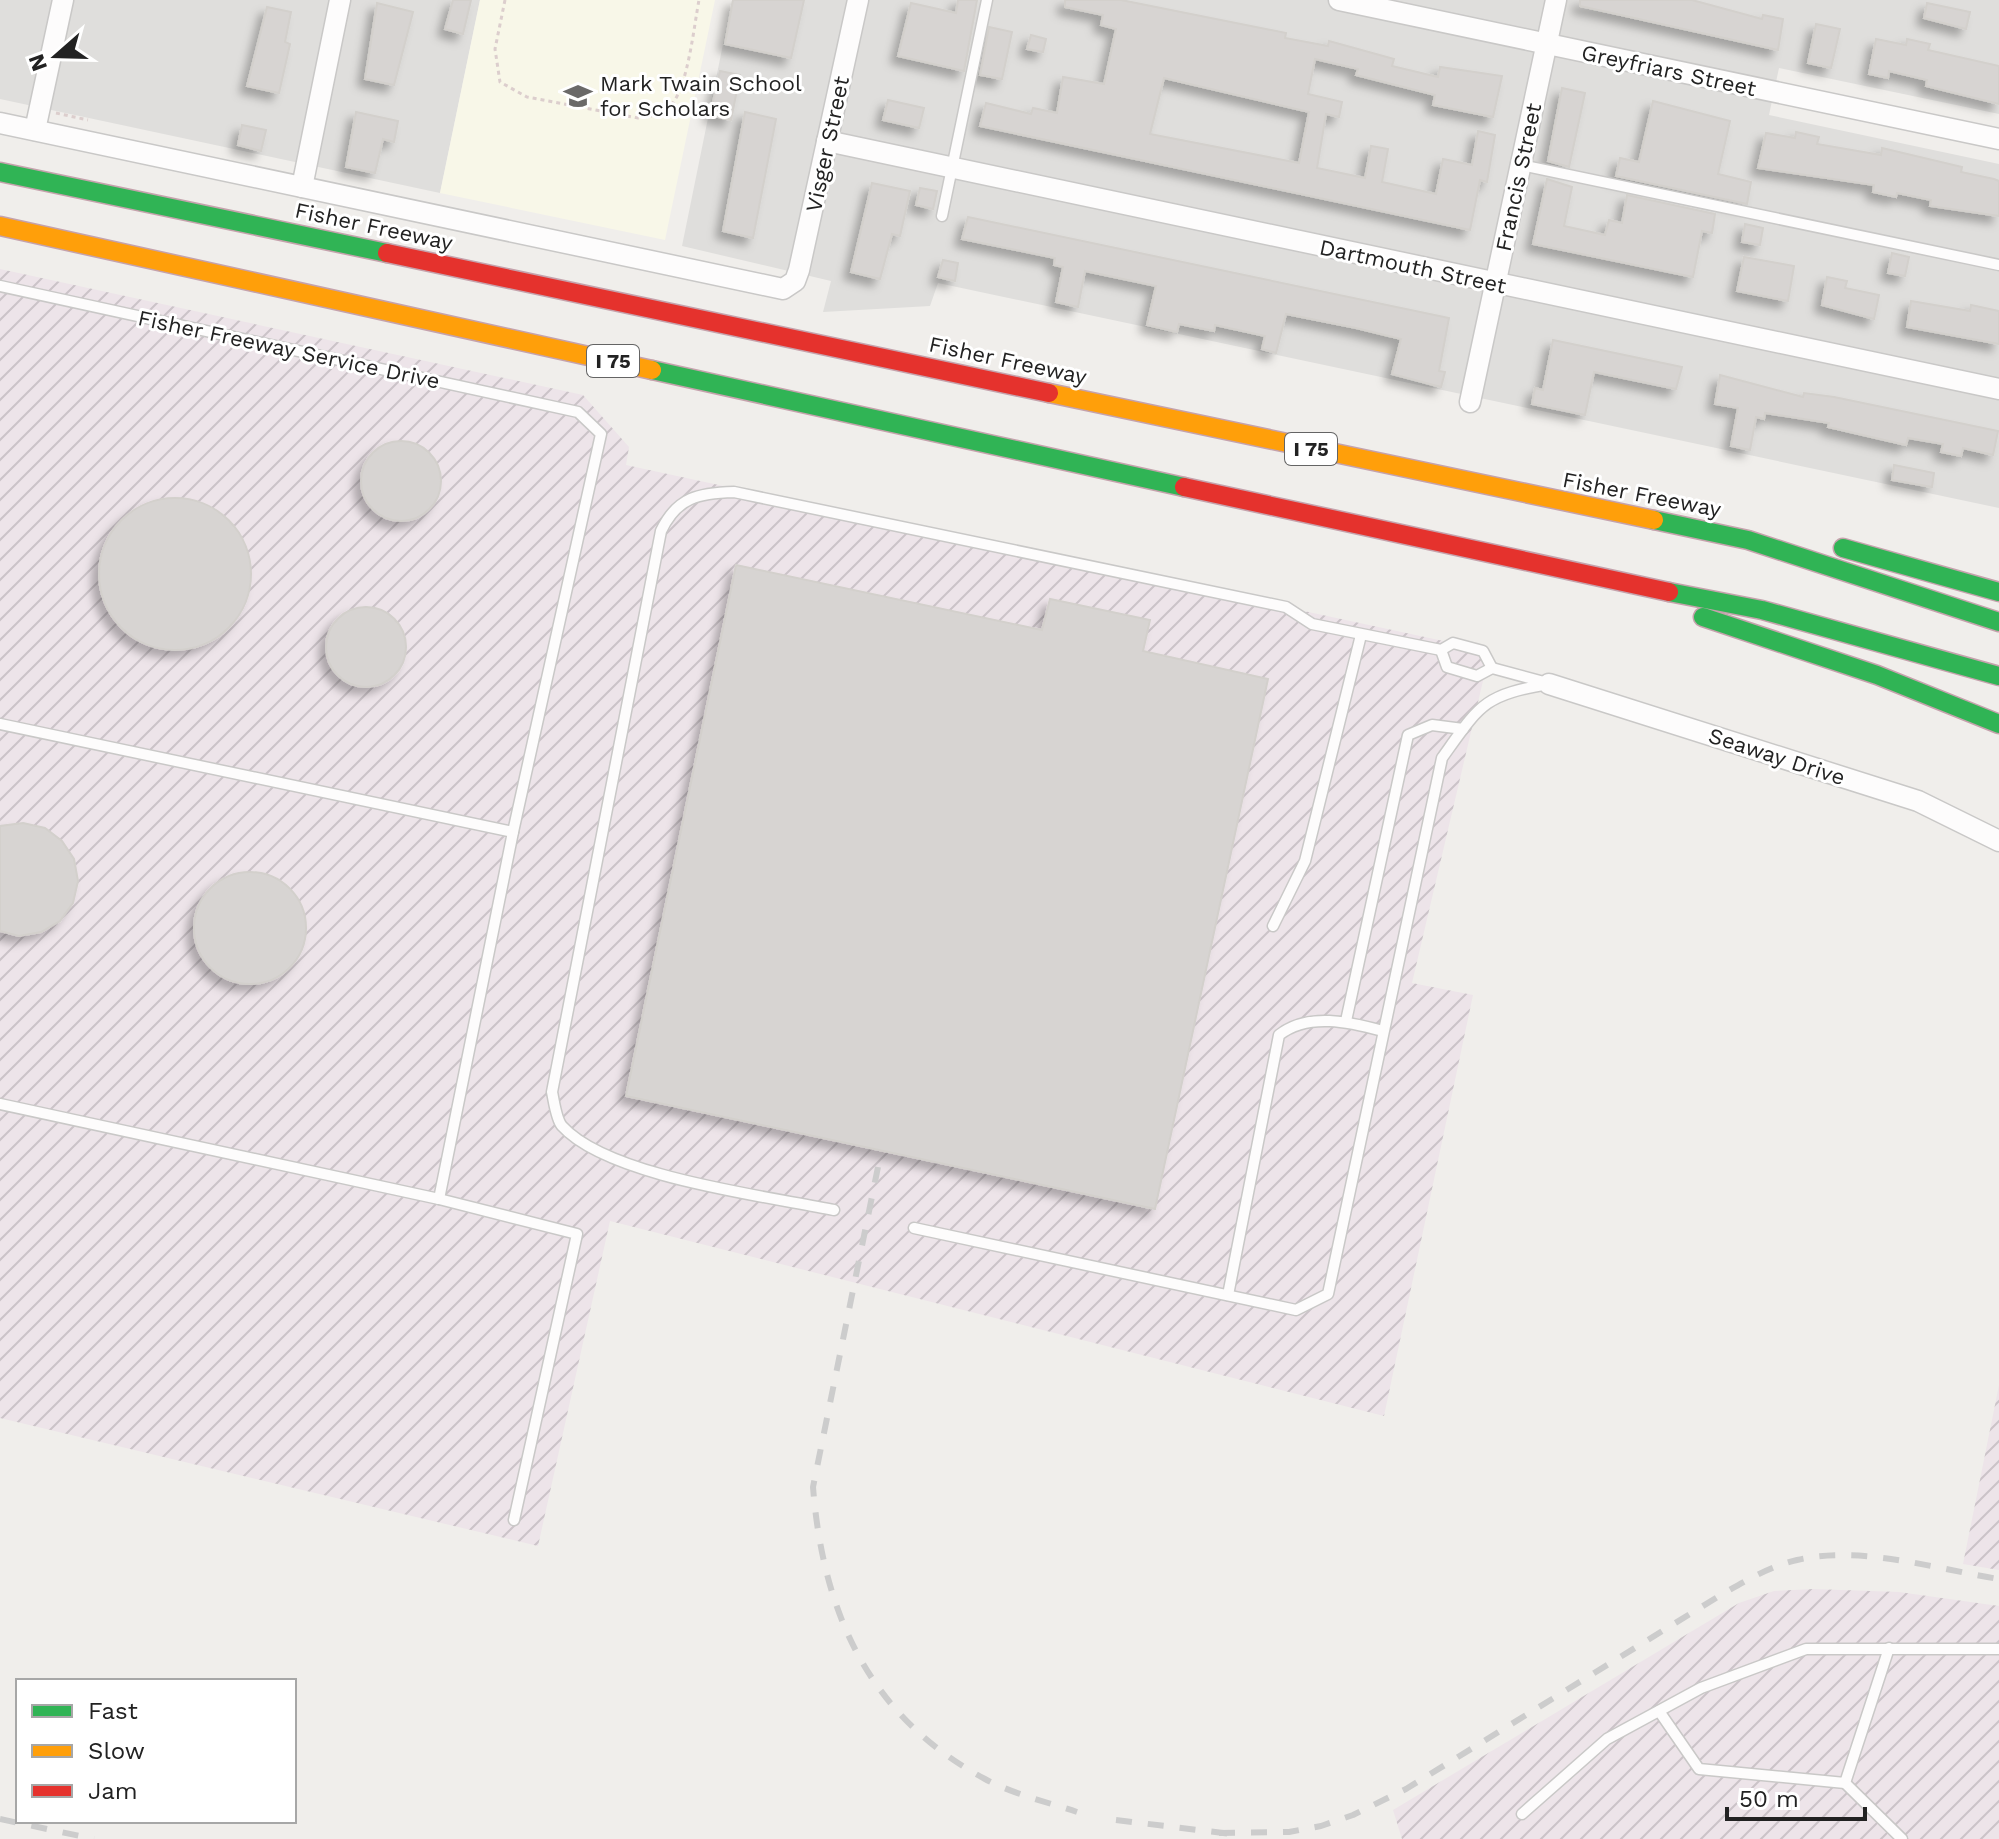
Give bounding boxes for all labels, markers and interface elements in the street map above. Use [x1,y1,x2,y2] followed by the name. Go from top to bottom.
[16,16,96,96] north arrow
[1579,40,1758,101] street label: Greyfriars Street
[23,51,52,75] text: N
[600,71,802,121] place label: Mark Twain School for Scholars
[801,74,854,214] street label: Visger Street
[563,81,593,111] school or university icon: Mark Twain School for Scholars
[1491,101,1546,253] street label: Francis Street
[293,198,456,256] street label: Fisher Freeway
[1317,234,1508,298] street label: Dartmouth Street
[136,305,442,394] street label: Fisher Freeway Service Drive
[927,332,1090,390] street label: Fisher Freeway
[587,345,639,377] road number: I 75
[1285,433,1337,465] road number: I 75
[1561,467,1724,522] street label: Fisher Freeway
[1705,723,1848,790] street label: Seaway Drive
[16,1679,296,1823] legend
[88,1697,138,1725] text: Fast
[88,1737,145,1765] text: Slow
[1727,1771,1865,1821] scale bar
[88,1777,138,1805] text: Jam
[1739,1785,1799,1813] text: 50 m

